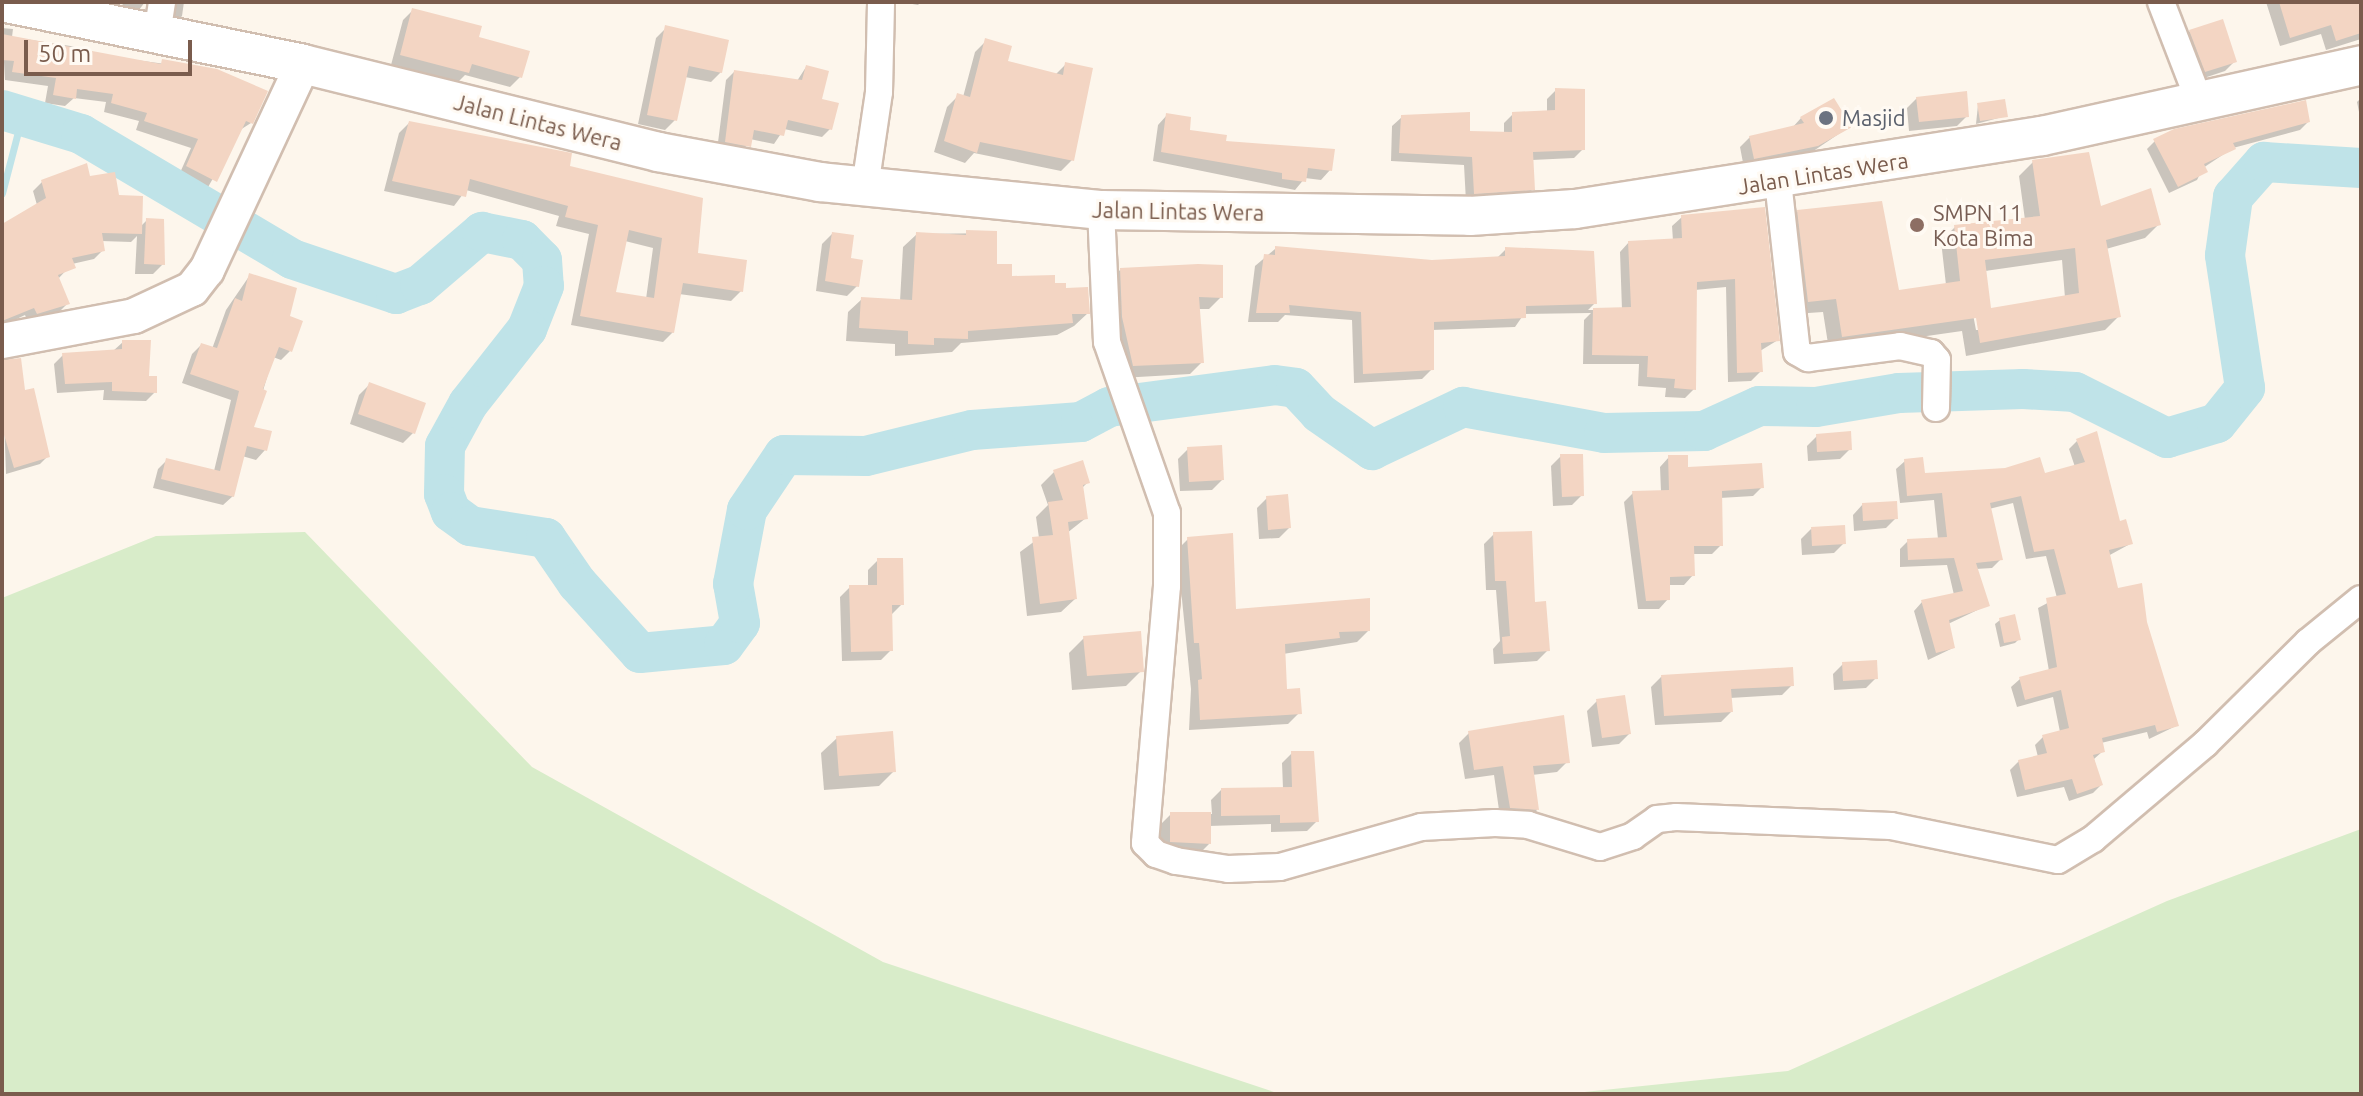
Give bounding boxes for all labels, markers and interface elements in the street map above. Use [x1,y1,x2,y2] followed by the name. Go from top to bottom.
[28,24,196,74] scale bar
[38,40,91,67] text: 50 m
[451,88,625,156] street label: Jalan Lintas Wera
[1842,105,1906,131] place label: Masjid
[1817,109,1835,127] marker: Masjid
[1736,146,1910,200] street label: Jalan Lintas Wera
[1092,196,1264,226] street label: Jalan Lintas Wera
[1933,199,2034,250] place label: SMPN 11 Kota Bima
[1908,216,1926,234] marker: SMPN 11 Kota Bima

